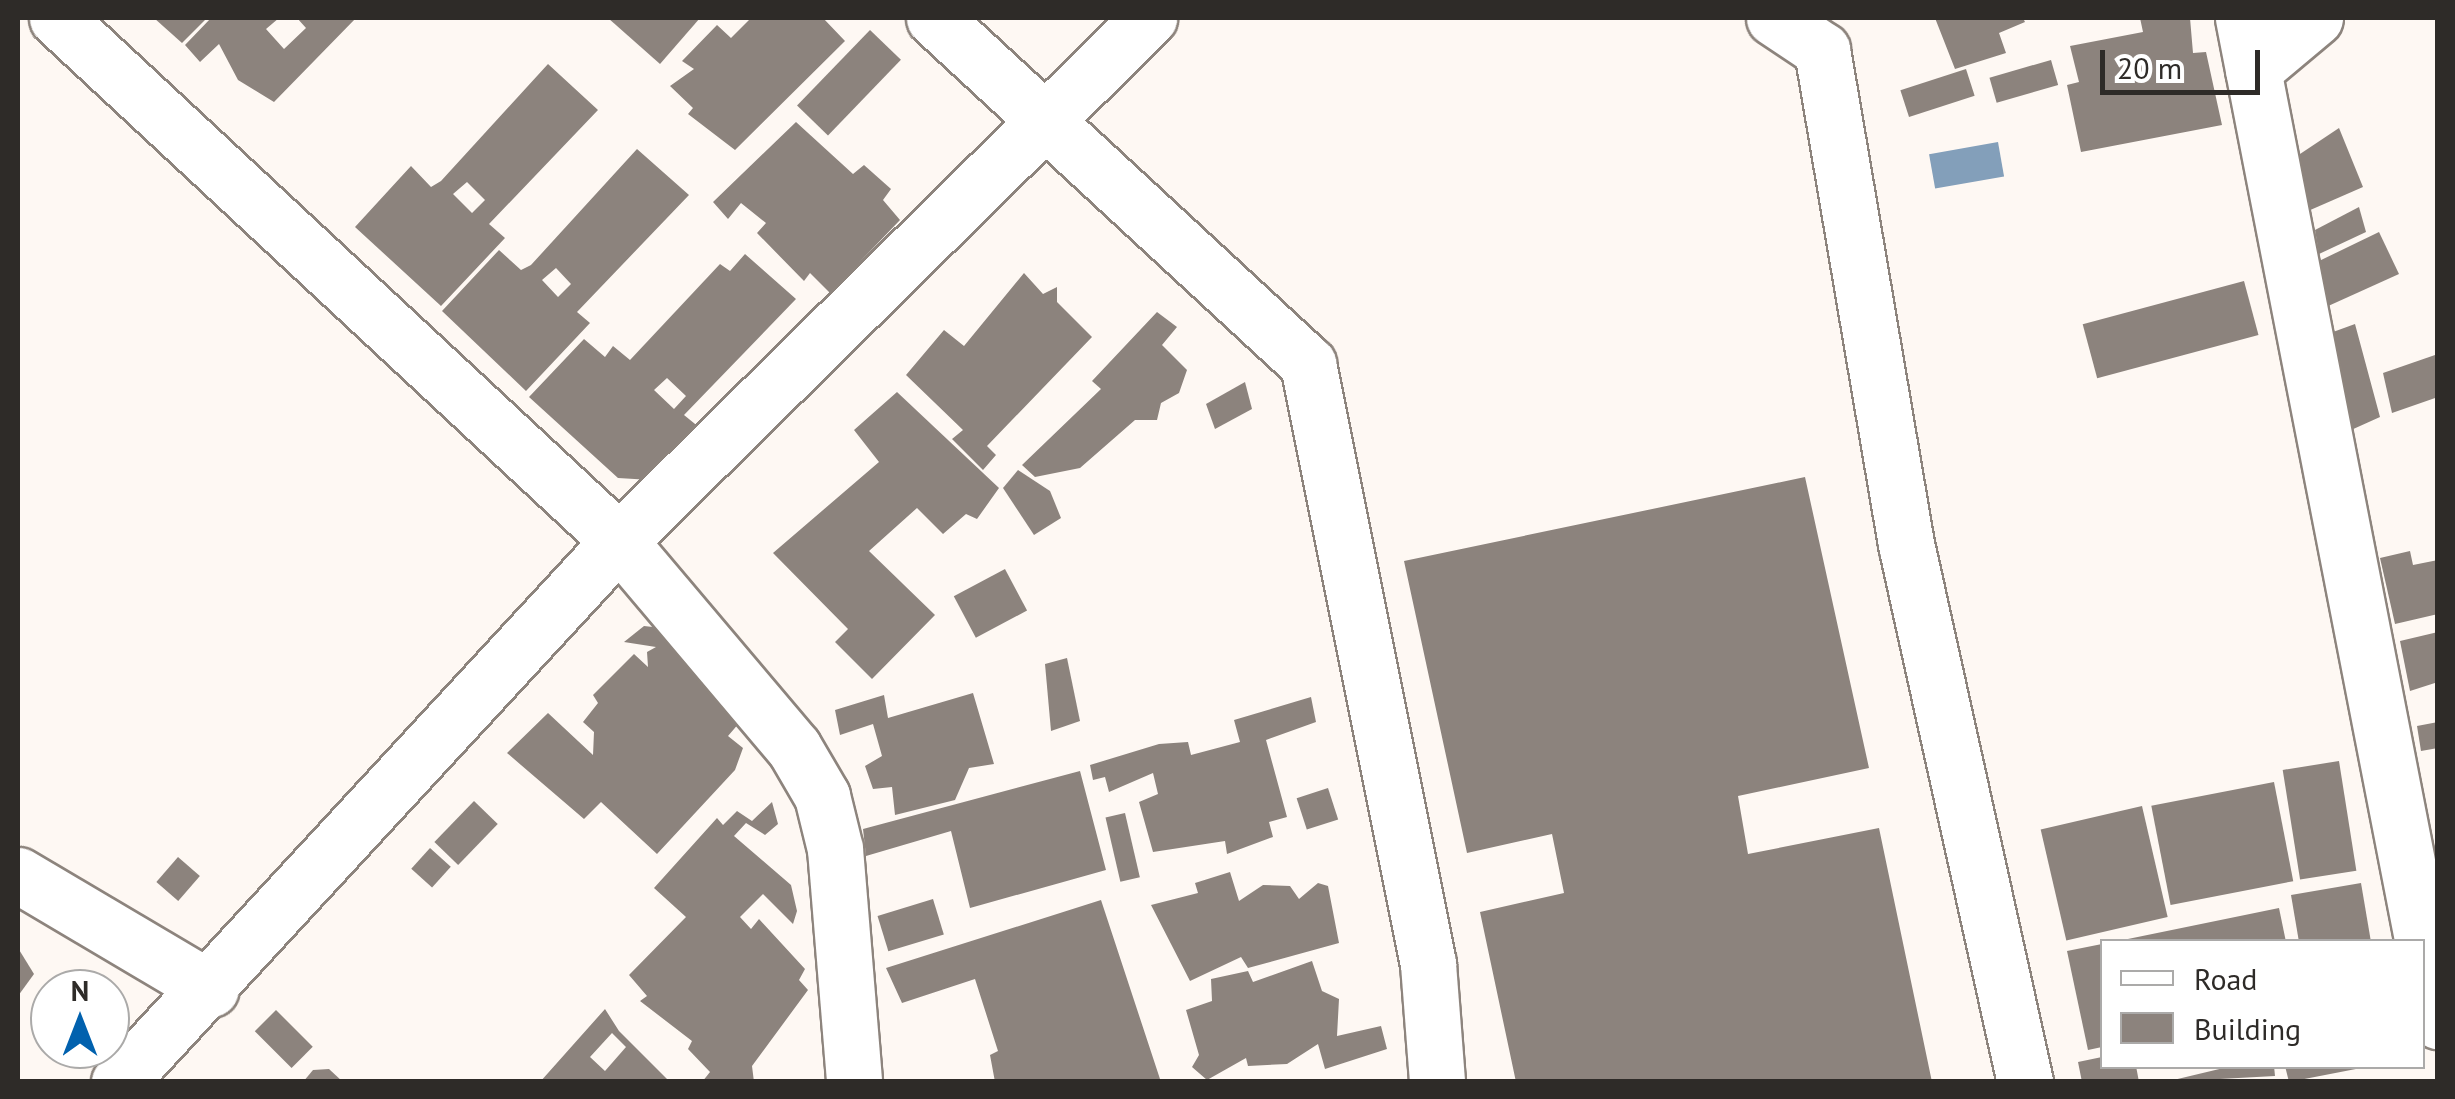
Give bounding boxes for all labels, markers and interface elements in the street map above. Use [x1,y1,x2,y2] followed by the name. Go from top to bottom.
[2105,30,2265,92] scale bar
[2117,48,2182,87] text: 20 m
[2100,939,2425,1069] legend
[2194,959,2258,998] text: Road
[30,969,130,1069] north arrow
[71,972,89,1009] text: N
[2194,1009,2301,1048] text: Building

